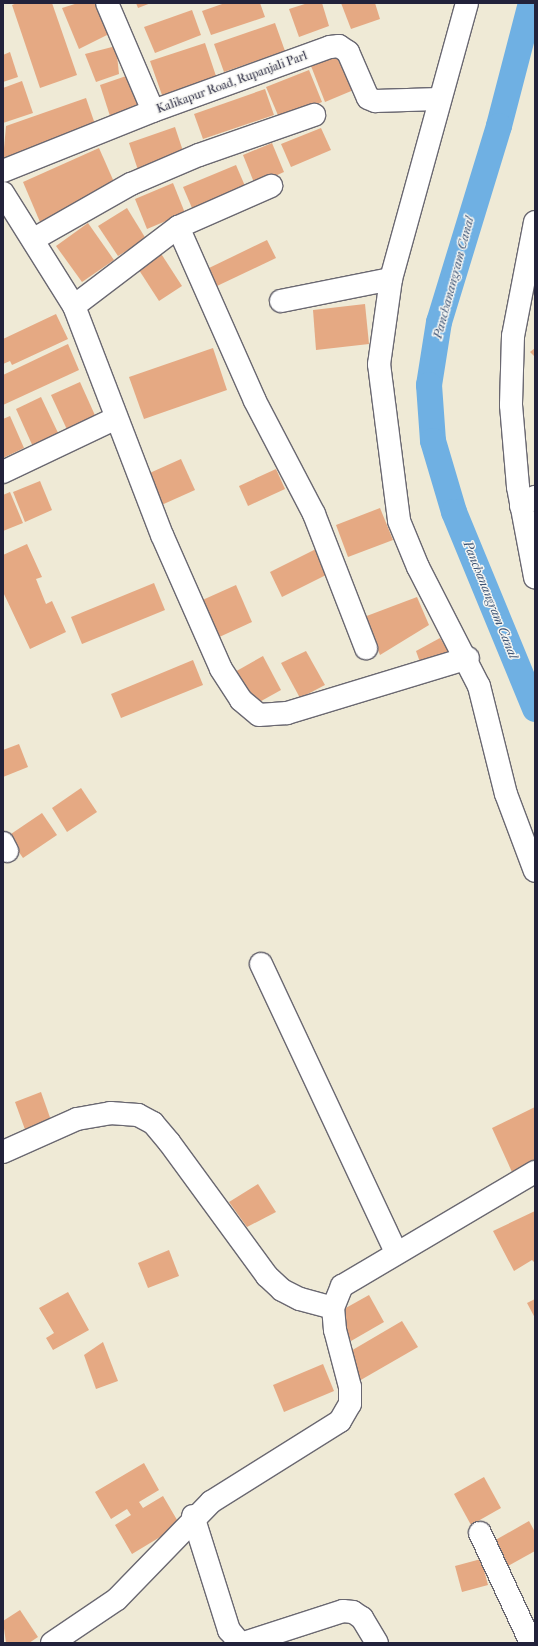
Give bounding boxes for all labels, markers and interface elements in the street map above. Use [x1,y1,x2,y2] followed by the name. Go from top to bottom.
[155,49,309,117] street label: Kalikapur Road, Rupanjali Parl
[430,215,478,341] water label: Panchanangram Canal
[459,539,521,661] water label: Panchanangram Canal

